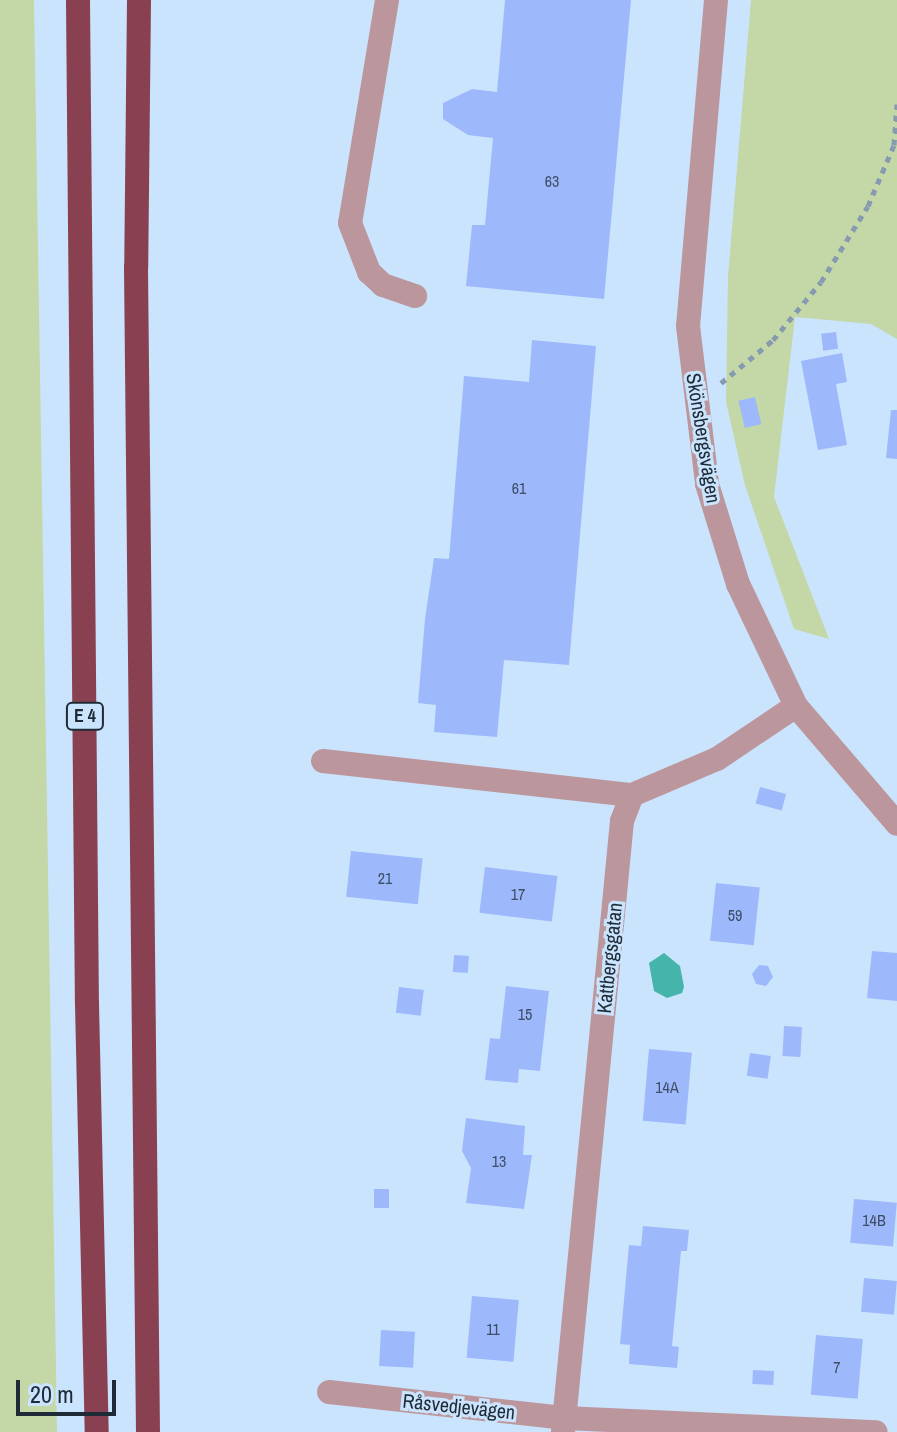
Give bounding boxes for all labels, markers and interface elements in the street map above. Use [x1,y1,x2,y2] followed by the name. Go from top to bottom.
[545,171,559,191] house number: 63
[682,371,726,505] street label: Skönsbergsvägen
[512,478,526,498] house number: 61
[65,702,105,730] road number: E 4
[378,868,392,888] house number: 21
[511,884,525,904] house number: 17
[591,901,627,1015] street label: Kattbergsgatan
[728,905,742,925] house number: 59
[518,1004,532,1024] house number: 15
[655,1077,679,1097] house number: 14A
[492,1151,506,1171] house number: 13
[862,1210,886,1230] house number: 14B
[486,1319,500,1339] house number: 11
[833,1357,841,1377] house number: 7
[20,1364,120,1414] scale bar
[30,1378,74,1410] text: 20 m
[402,1388,516,1424] street label: Råsvedjevägen

